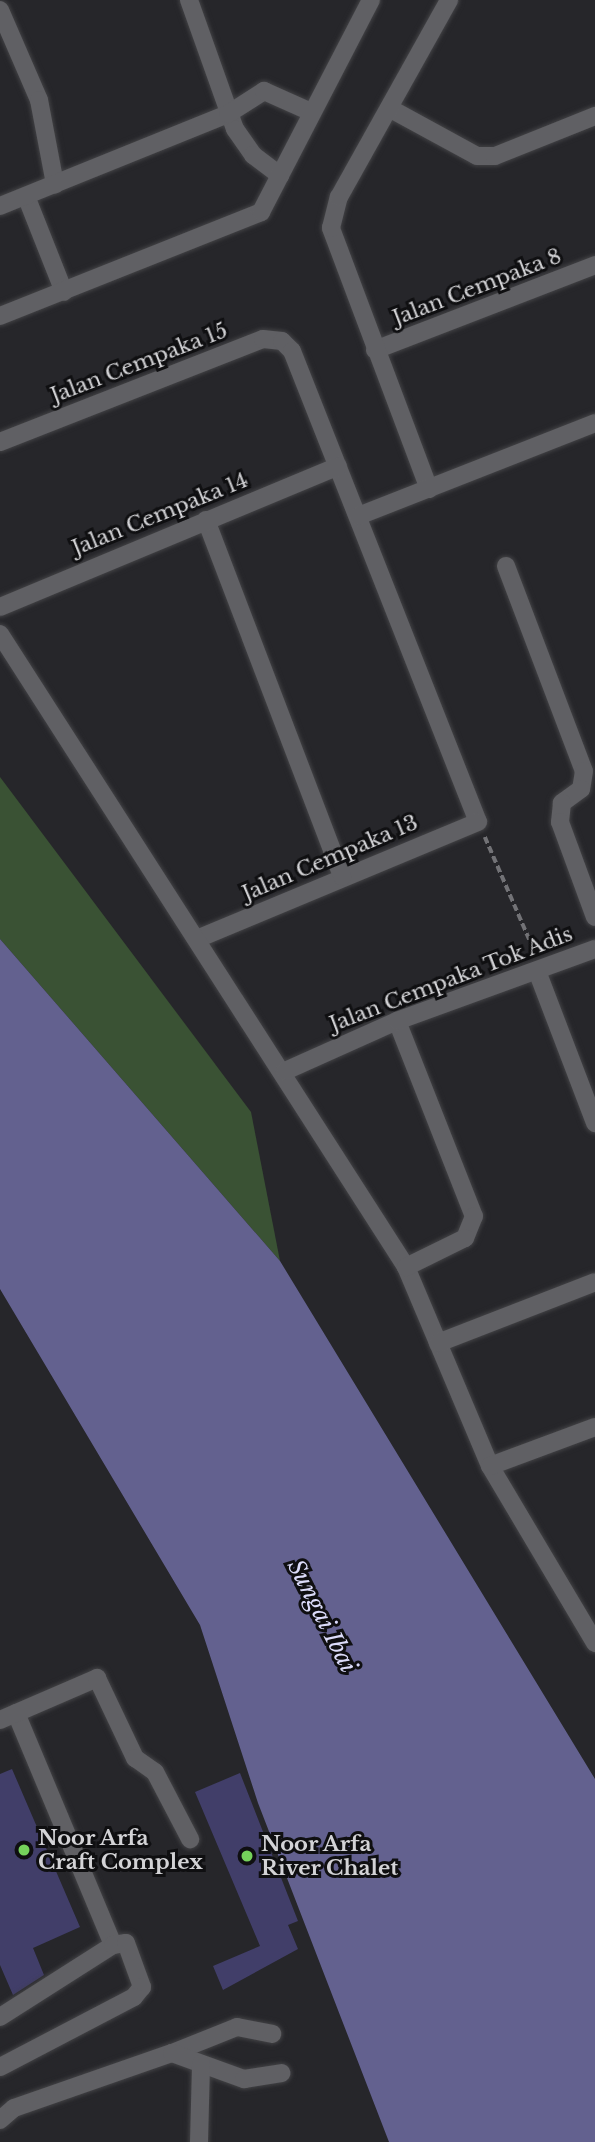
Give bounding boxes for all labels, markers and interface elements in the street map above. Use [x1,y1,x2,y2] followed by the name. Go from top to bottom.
[389,243,565,331] street label: Jalan Cempaka 8
[47,318,231,408] street label: Jalan Cempaka 15
[68,467,252,561] street label: Jalan Cempaka 14
[238,810,422,906] street label: Jalan Cempaka 13
[325,921,577,1037] street label: Jalan Cempaka Tok Adis
[282,1555,362,1677] water label: Sungai Ibai
[38,1825,203,1875] place label: Noor Arfa Craft Complex
[261,1831,399,1881] place label: Noor Arfa River Chalet
[16,1842,32,1858] marker: Noor Arfa Craft Complex
[239,1848,255,1864] marker: Noor Arfa River Chalet

